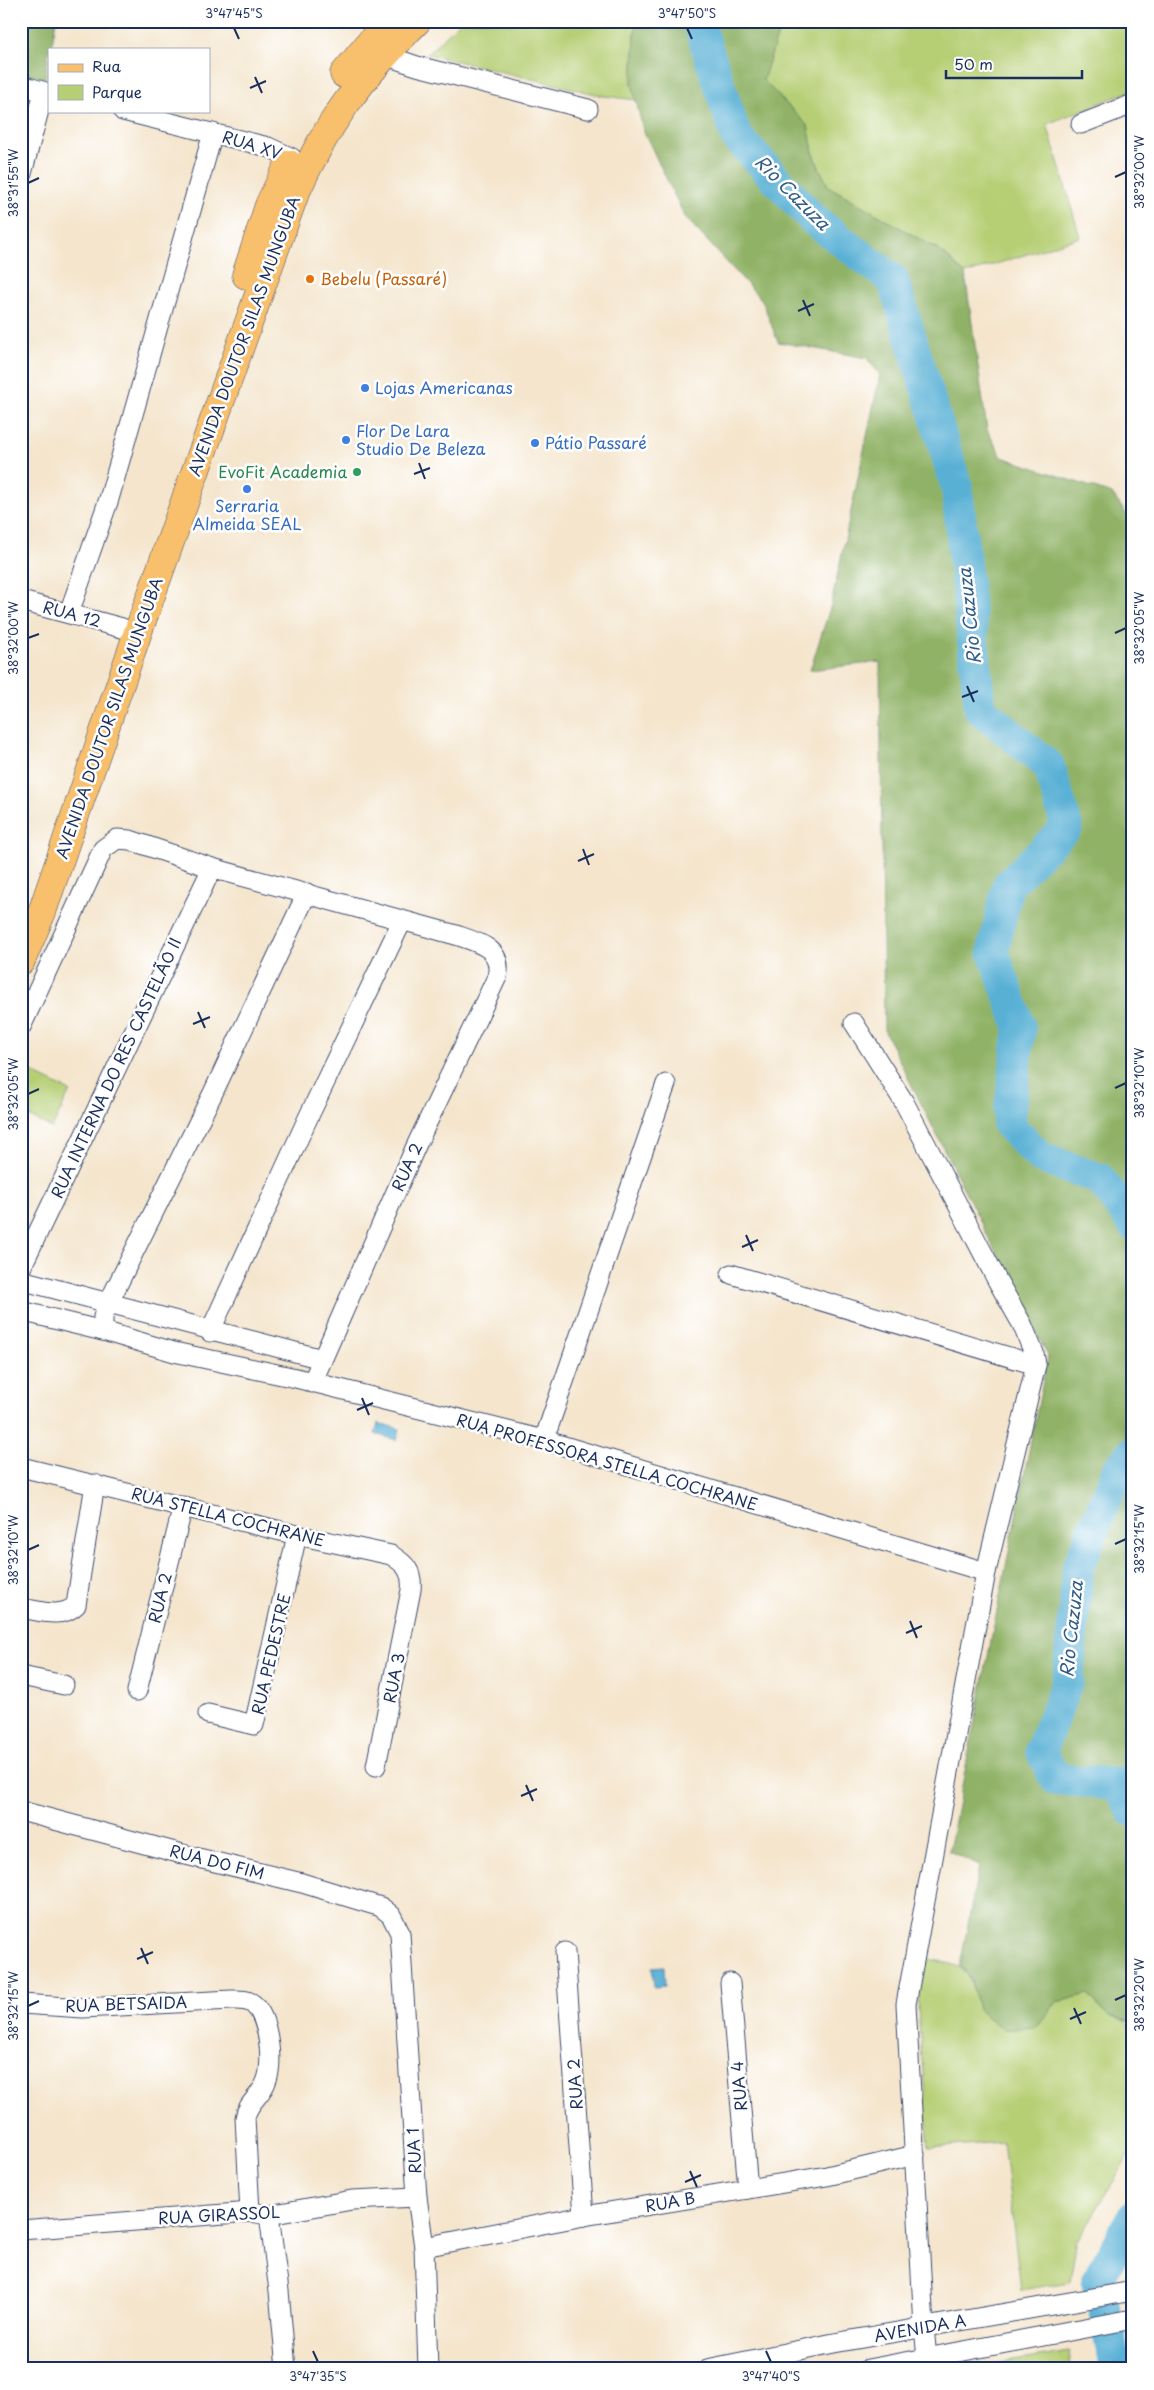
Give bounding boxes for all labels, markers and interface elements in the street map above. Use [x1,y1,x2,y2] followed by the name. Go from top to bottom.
[205,4,263,22] text: 3°47'45"S
[658,4,716,22] text: 3°47'50"S
[48,48,210,112] legend
[946,48,1083,80] scale bar
[954,52,993,75] text: 50 m
[92,54,121,77] text: Rua
[92,80,142,103] text: Parque
[220,124,285,164] street label: RUA XV
[1130,134,1148,209] text: 38°32'00"W
[4,148,22,217] text: 38°31'55"W
[749,148,837,236] water label: Rio Cazuza
[181,192,305,479] street label: AVENIDA DOUTOR SILAS MUNGUBA
[320,266,447,290] place label: Bebelu (Passaré)
[304,273,316,285] marker: Bebelu (Passaré)
[375,375,513,399] place label: Lojas Americanas
[359,382,371,394] marker: Lojas Americanas
[356,418,486,460] place label: Flor De Lara Studio De Beleza
[545,430,647,454] place label: Pátio Passaré
[340,434,352,446] marker: Flor De Lara Studio De Beleza
[529,437,541,449] marker: Pátio Passaré
[218,459,347,483] place label: EvoFit Academia
[351,466,363,478] marker: EvoFit Academia
[241,483,253,495] marker: Serraria Almeida SEAL
[192,493,302,535] place label: Serraria Almeida SEAL
[950,566,987,666] water label: Rio Cazuza
[48,574,168,862] street label: AVENIDA DOUTOR SILAS MUNGUBA
[1130,591,1148,664] text: 38°32'05"W
[41,594,104,632] street label: RUA 12
[4,600,22,675] text: 38°32'00"W
[44,933,186,1202] street label: RUA INTERNA DO RES CASTELÃO II
[1130,1047,1148,1118] text: 38°32'10"W
[4,1057,22,1130] text: 38°32'05"W
[385,1138,427,1195] street label: RUA 2
[454,1406,761,1516] street label: RUA PROFESSORA STELLA COCHRANE
[129,1480,328,1552] street label: RUA STELLA COCHRANE
[1130,1503,1148,1574] text: 38°32'15"W
[4,1514,22,1585] text: 38°32'10"W
[141,1570,177,1626] street label: RUA 2
[1052,1579,1089,1678] water label: Rio Cazuza
[244,1591,296,1717] street label: RUA PEDESTRE
[376,1651,410,1705] street label: RUA 3
[167,1838,267,1884] street label: RUA DO FIM
[1130,1958,1148,2032] text: 38°32'20"W
[4,1970,22,2041] text: 38°32'15"W
[64,1989,188,2017] street label: RUA BETSAIDA
[560,2058,588,2110] street label: RUA 2
[724,2060,752,2112] street label: RUA 4
[400,2127,426,2175] street label: RUA 1
[643,2185,697,2217] street label: RUA B
[157,2199,281,2229] street label: RUA GIRASSOL
[872,2307,968,2347] street label: AVENIDA A
[289,2367,347,2385] text: 3°47'35"S
[742,2367,800,2385] text: 3°47'40"S

